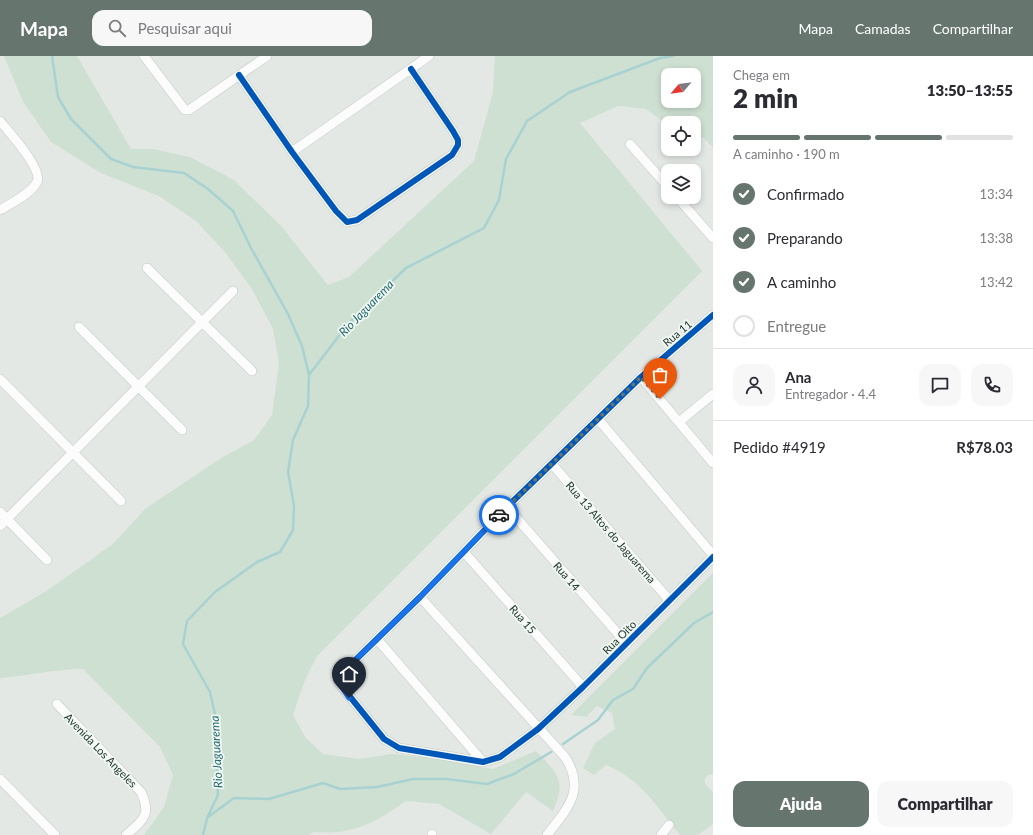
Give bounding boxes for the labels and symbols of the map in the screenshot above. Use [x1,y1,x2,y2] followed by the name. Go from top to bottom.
[661,68,701,108] north arrow
[335,277,397,339] water label: Rio Jaguarema
[660,317,694,349] street label: Rua 11
[643,358,677,399] pin
[563,479,659,585] street label: Rua 13 Altos do Jaguarema
[479,495,519,535] courier
[551,559,583,594] street label: Rua 14
[507,602,539,636] street label: Rua 15
[599,617,639,657] street label: Rua Oito
[332,657,366,698] pin
[62,710,140,790] street label: Avenida Los Angeles
[207,715,225,789] water label: Rio Jaguarema

